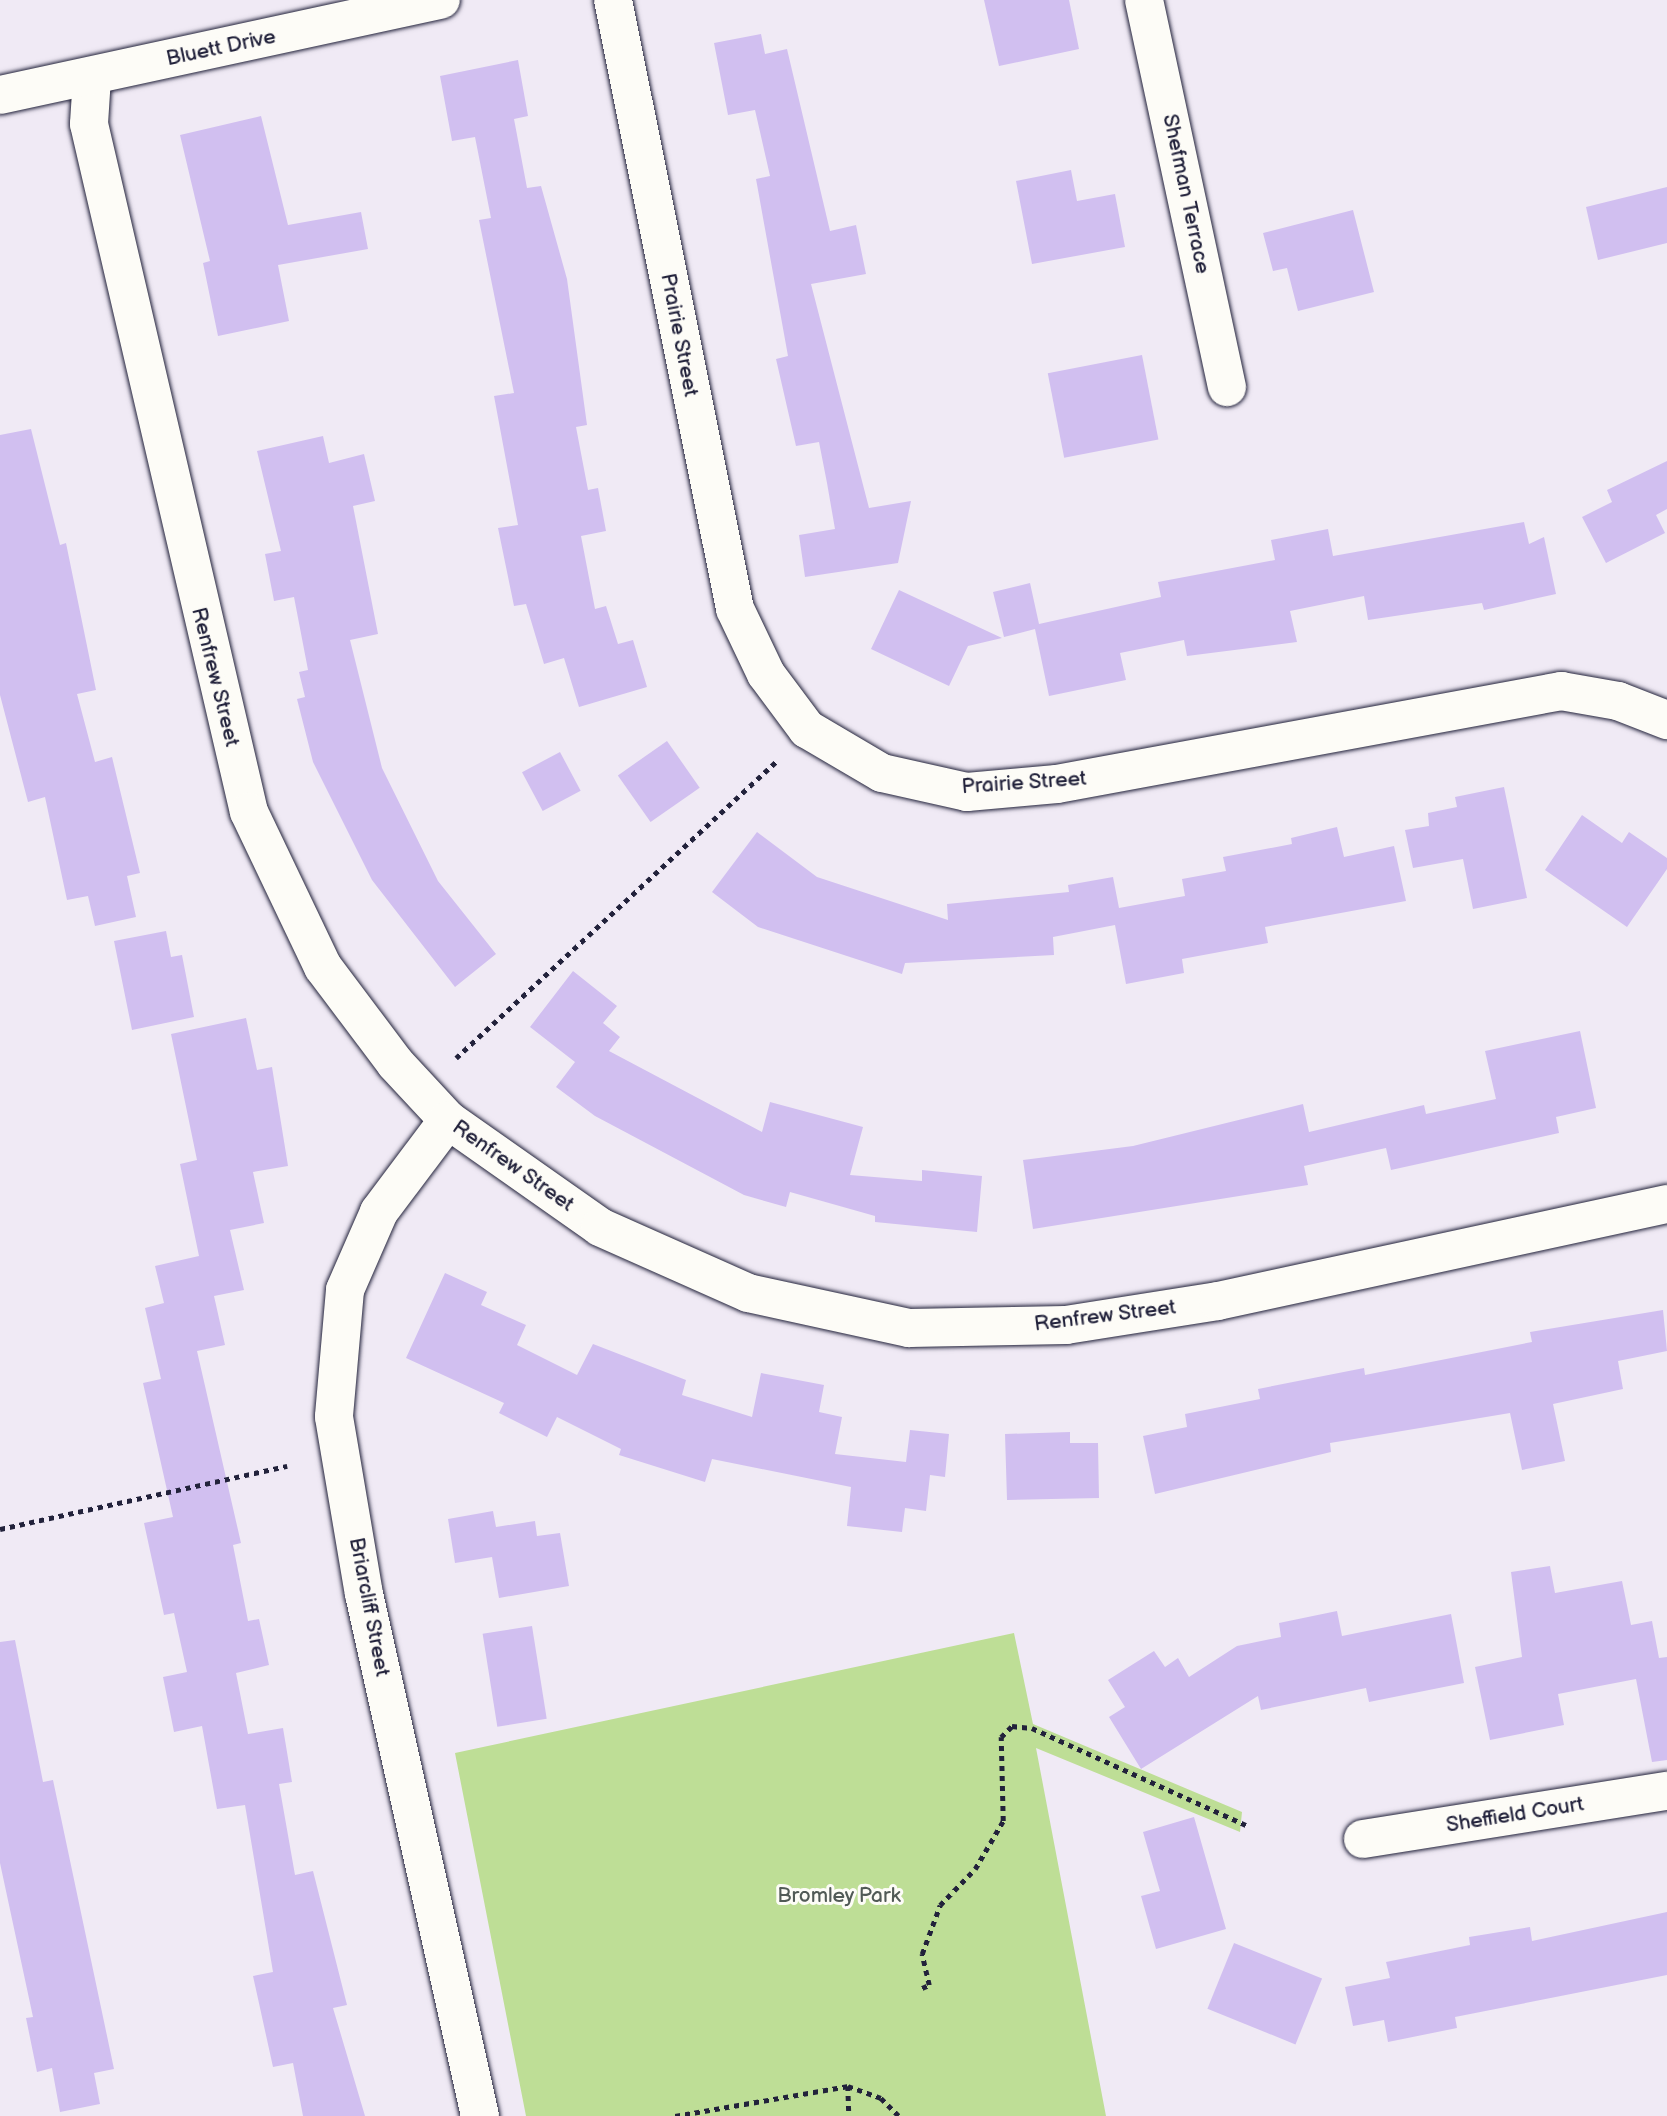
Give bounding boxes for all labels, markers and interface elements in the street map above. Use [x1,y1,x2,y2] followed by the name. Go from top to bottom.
[164,24,278,72] street label: Bluett Drive
[1157,112,1215,276] street label: Shefman Terrace
[655,271,703,399] street label: Prairie Street
[185,605,245,749] street label: Renfrew Street
[961,766,1087,800] street label: Prairie Street
[447,1115,579,1217] street label: Renfrew Street
[1033,1295,1177,1337] street label: Renfrew Street
[343,1535,395,1679] street label: Briarcliff Street
[1444,1792,1586,1838] street label: Sheffield Court
[777,1883,901,1909] park label: Bromley Park

